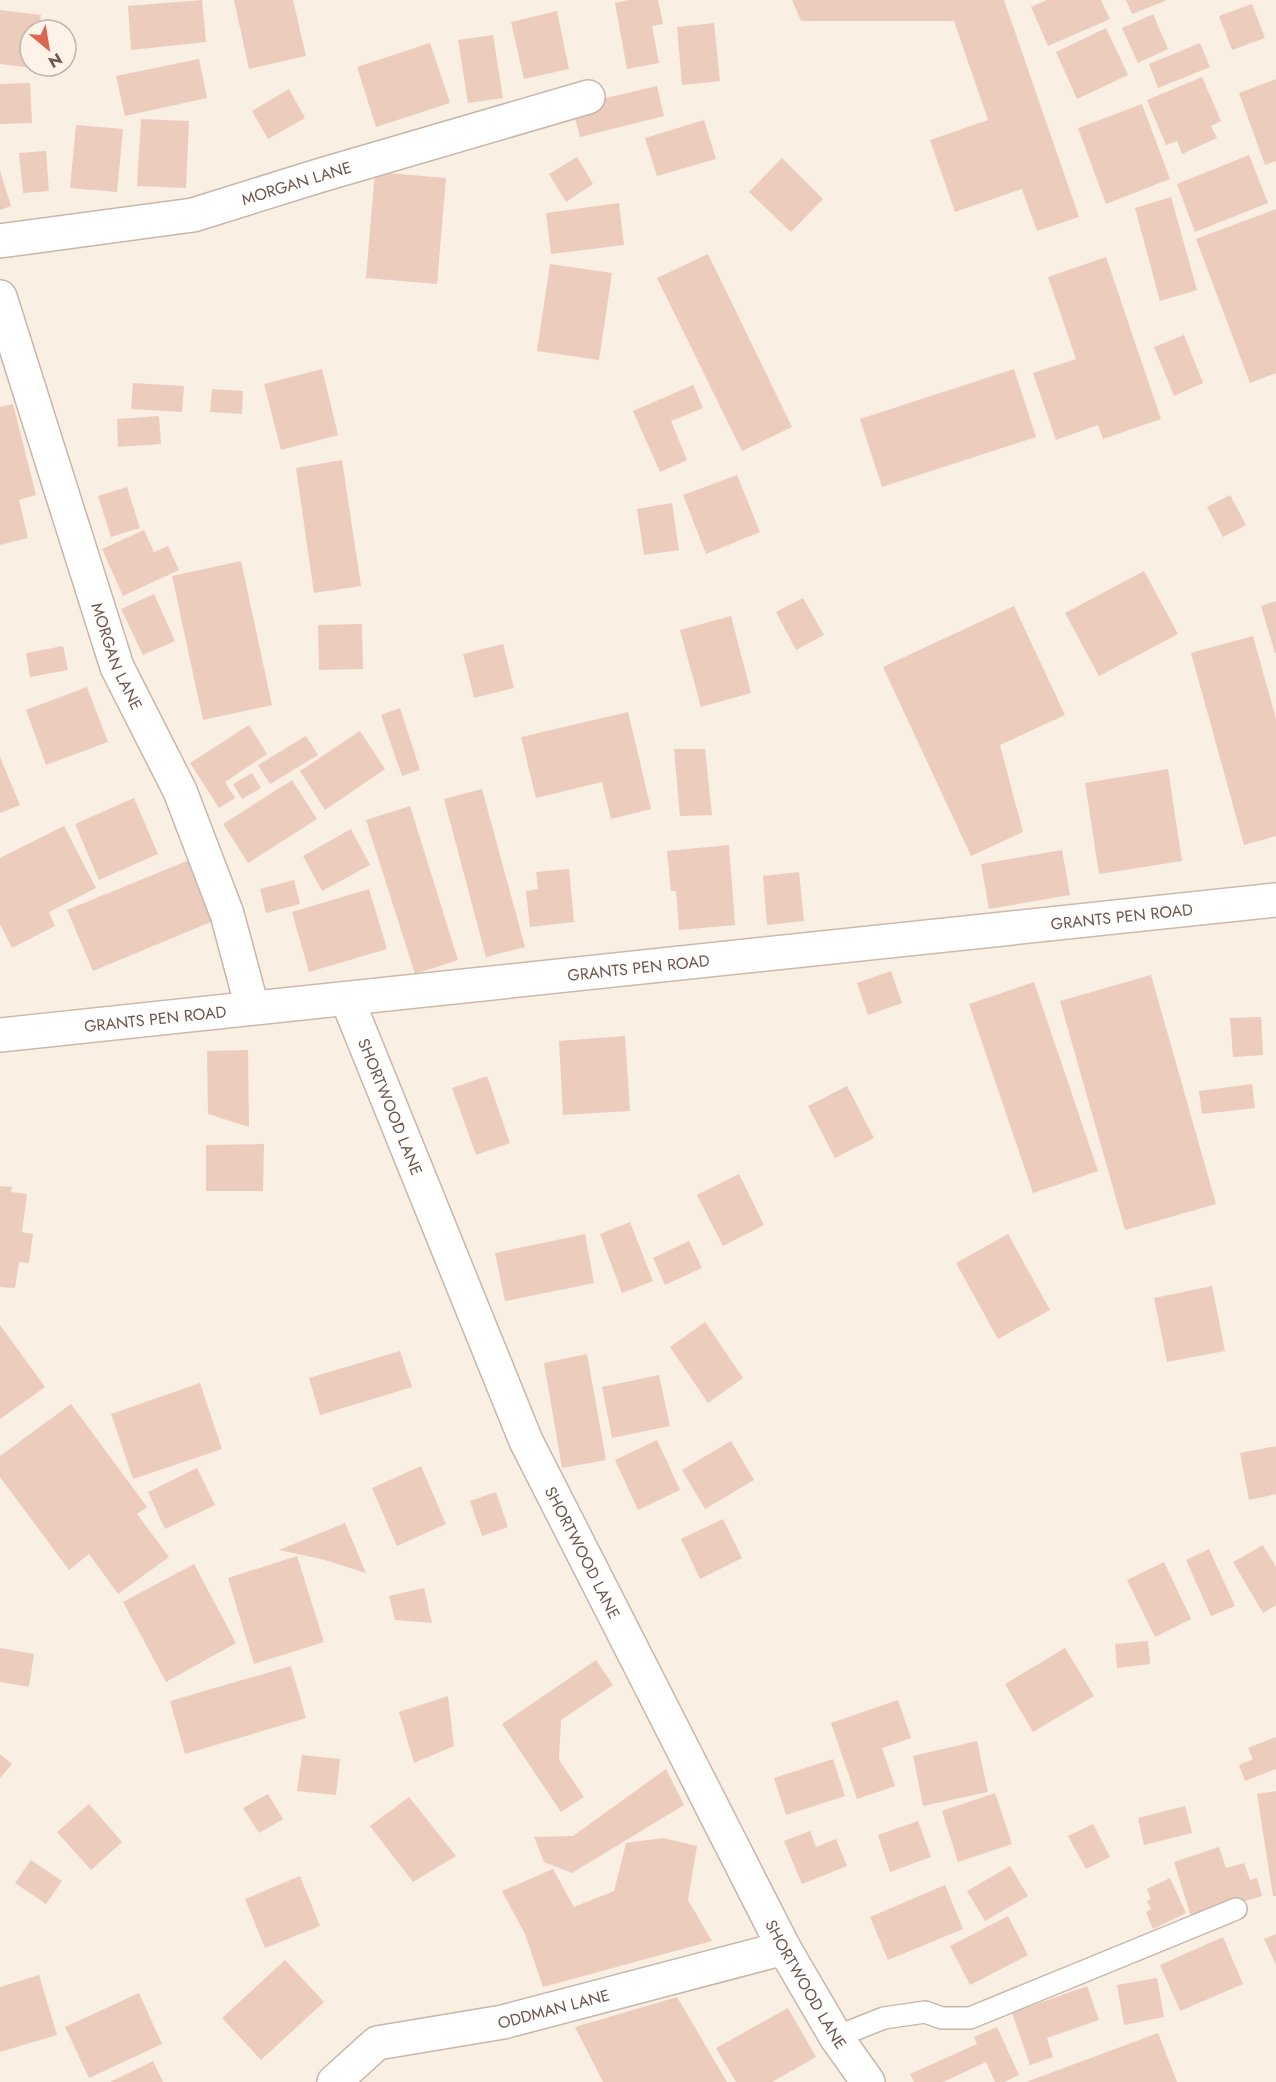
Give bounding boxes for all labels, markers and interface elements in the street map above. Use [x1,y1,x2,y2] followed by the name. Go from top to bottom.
[18,18,78,78] north arrow
[44,47,67,74] text: N
[239,155,354,211] street label: MORGAN LANE
[86,600,148,714] street label: MORGAN LANE
[1050,897,1194,935] street label: GRANTS PEN ROAD
[566,948,711,986] street label: GRANTS PEN ROAD
[83,1000,227,1038] street label: GRANTS PEN ROAD
[353,1035,429,1178] street label: SHORTWOOD LANE
[539,1482,626,1623] street label: SHORTWOOD LANE
[760,1915,852,2054] street label: SHORTWOOD LANE
[495,1983,612,2034] street label: ODDMAN LANE

